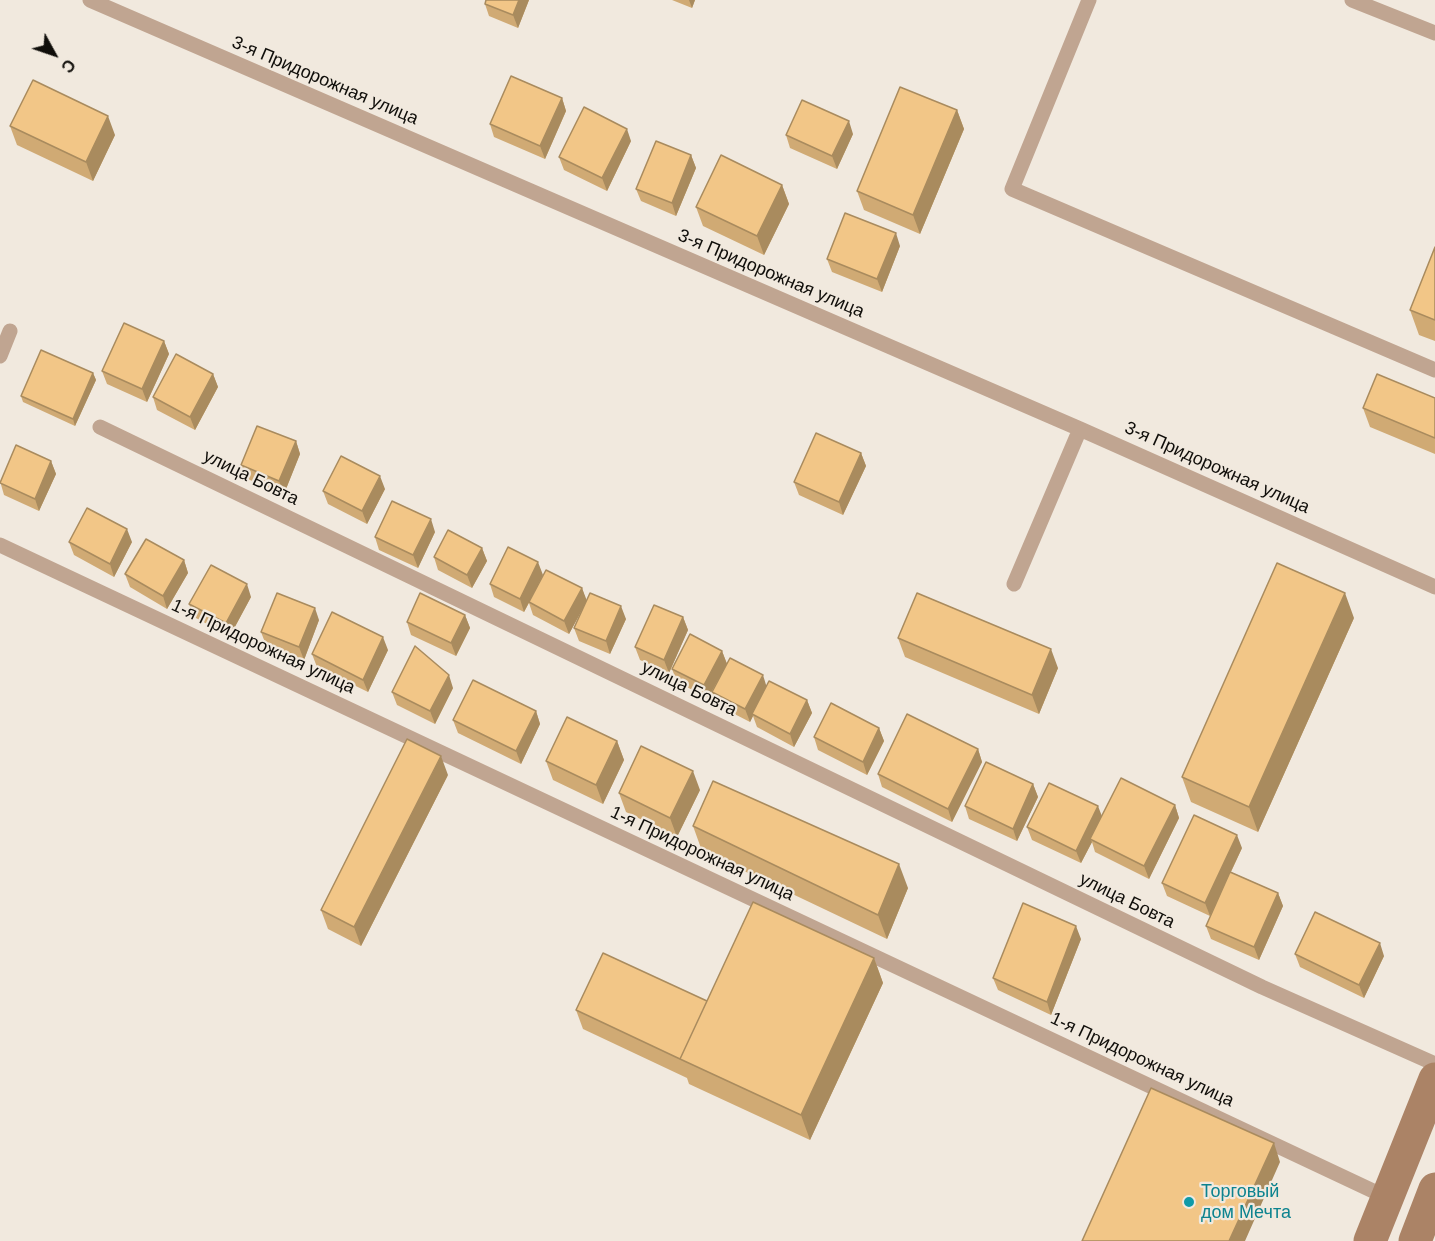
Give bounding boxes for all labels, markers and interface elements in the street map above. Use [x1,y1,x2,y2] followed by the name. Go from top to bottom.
[24,24,84,84] north arrow
[229,32,421,130] street label: 3-я Придорожная улица
[58,56,78,76] text: С
[675,225,867,323] street label: 3-я Придорожная улица
[1121,417,1313,519] street label: 3-я Придорожная улица
[200,446,302,510] street label: улица Бовта
[168,595,358,699] street label: 1-я Придорожная улица
[638,657,740,721] street label: улица Бовта
[607,802,797,906] street label: 1-я Придорожная улица
[1076,869,1178,933] street label: улица Бовта
[1047,1008,1237,1112] street label: 1-я Придорожная улица
[1201,1181,1291,1224] place label: Торговый дом Мечта
[1182,1195,1196,1209] marker: Торговый дом Мечта

